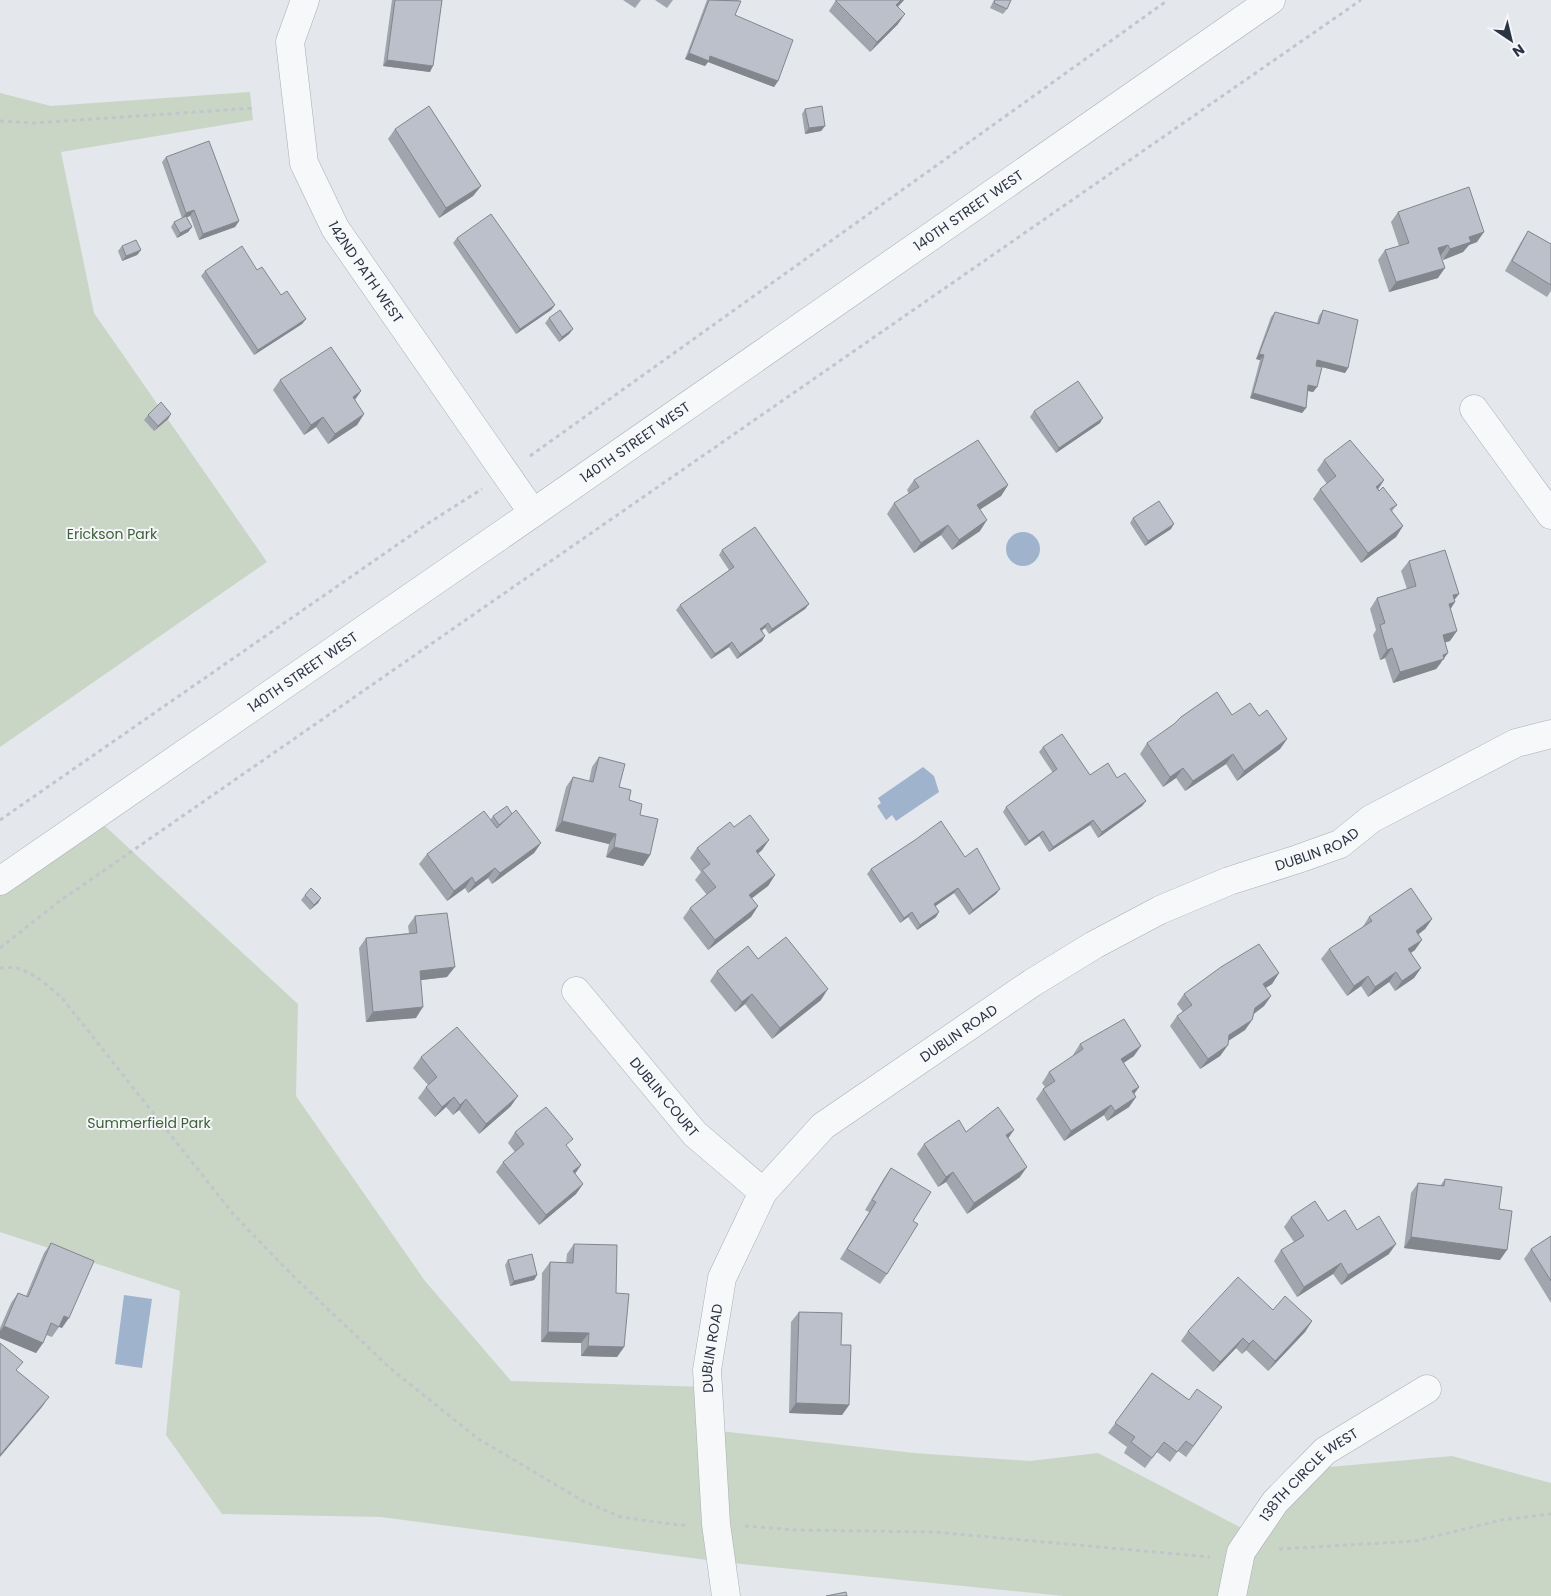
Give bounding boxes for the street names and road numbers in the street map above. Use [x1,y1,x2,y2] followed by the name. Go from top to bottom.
[909,165,1028,256] street label: 140TH STREET WEST
[323,218,408,327] street label: 142ND PATH WEST
[576,397,694,487] street label: 140TH STREET WEST
[244,627,362,717] street label: 140TH STREET WEST
[1273,822,1363,876] street label: DUBLIN ROAD
[916,999,1001,1067] street label: DUBLIN ROAD
[625,1053,704,1142] street label: DUBLIN COURT
[697,1302,728,1393] street label: DUBLIN ROAD
[1255,1423,1362,1525] street label: 138TH CIRCLE WEST

